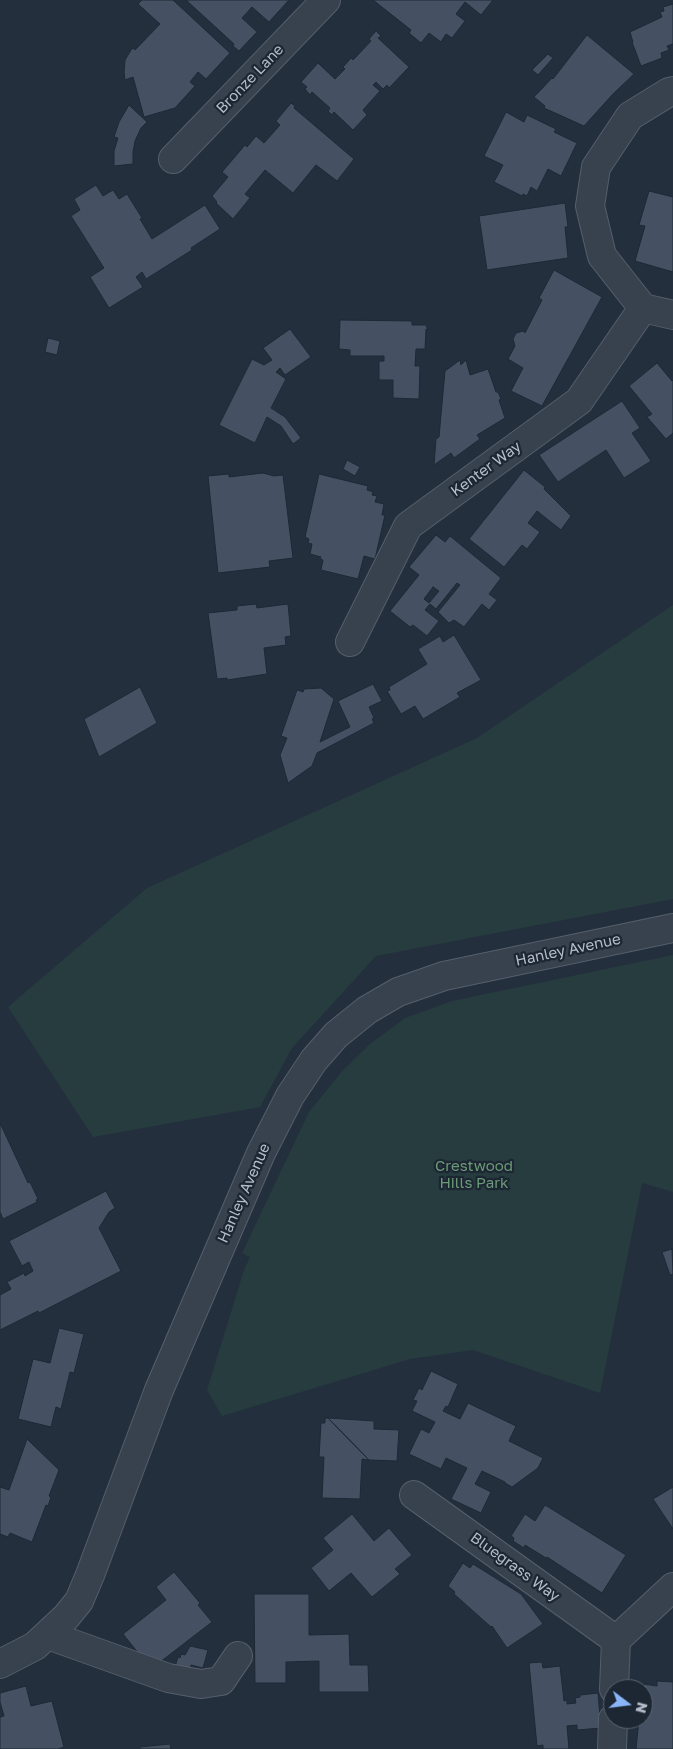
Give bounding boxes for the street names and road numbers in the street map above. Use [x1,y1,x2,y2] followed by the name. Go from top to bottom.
[213,41,287,117] street label: Bronze Lane
[447,437,525,501] street label: Kenter Way
[514,930,622,970] street label: Hanley Avenue
[214,1140,274,1246] street label: Hanley Avenue
[467,1529,563,1605] street label: Bluegrass Way

